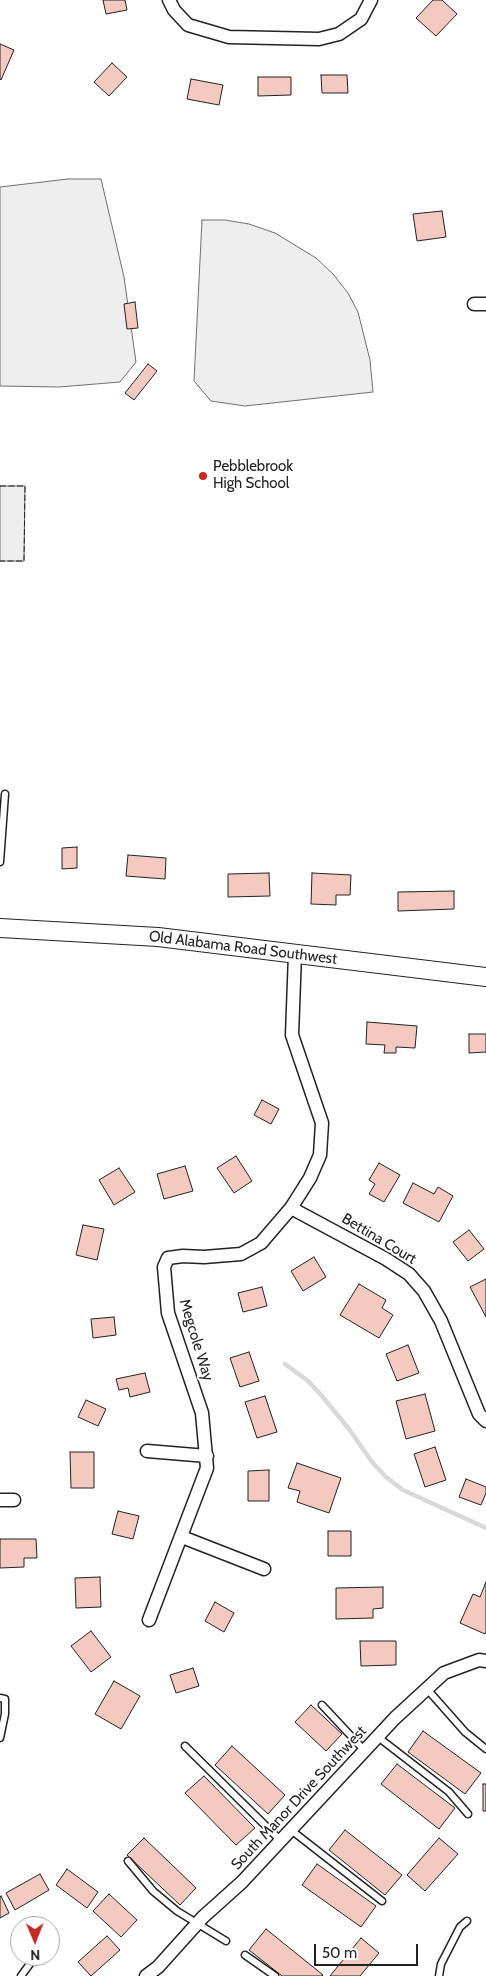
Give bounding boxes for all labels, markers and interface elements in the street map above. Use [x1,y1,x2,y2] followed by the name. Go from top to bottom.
[213,458,293,493] place label: Pebblebrook High School
[197,470,209,482] marker: Pebblebrook High School
[148,928,338,968] street label: Old Alabama Road Southwest
[338,1210,420,1268] street label: Bettina Court
[175,1297,217,1383] street label: Megcole Way
[228,1722,370,1874] street label: South Manor Drive Southwest
[10,1916,60,1966] north arrow
[316,1934,420,1966] scale bar
[322,1944,357,1962] text: 50 m
[30,1946,40,1964] text: N

